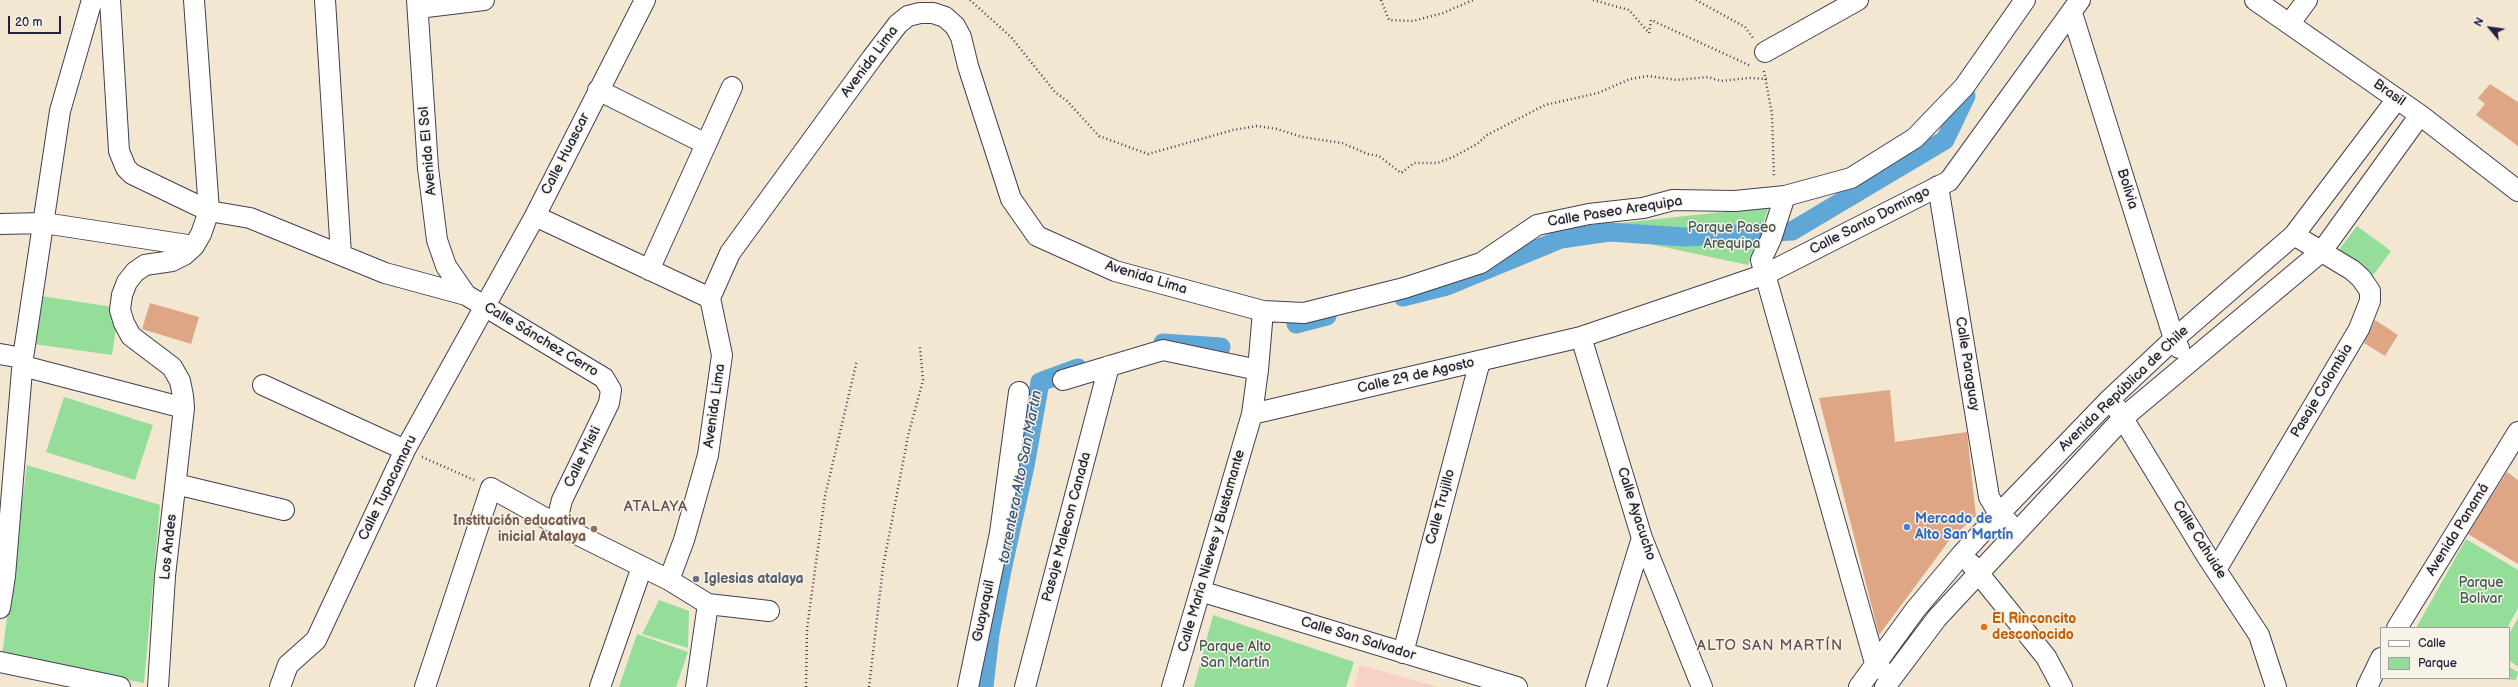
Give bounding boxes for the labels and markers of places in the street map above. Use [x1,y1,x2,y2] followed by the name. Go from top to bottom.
[1915,511,2013,544] place label: Mercado de Alto San Martín
[453,513,586,546] place label: Institución educativa inicial Atalaya
[1902,522,1912,532] marker: Mercado de Alto San Martín
[589,524,599,534] marker: Institución educativa inicial Atalaya
[704,571,804,587] place label: Iglesias atalaya
[691,574,701,584] marker: Iglesias atalaya
[1992,611,2076,644] place label: El Rinconcito desconocido
[1979,622,1989,632] marker: El Rinconcito desconocido

